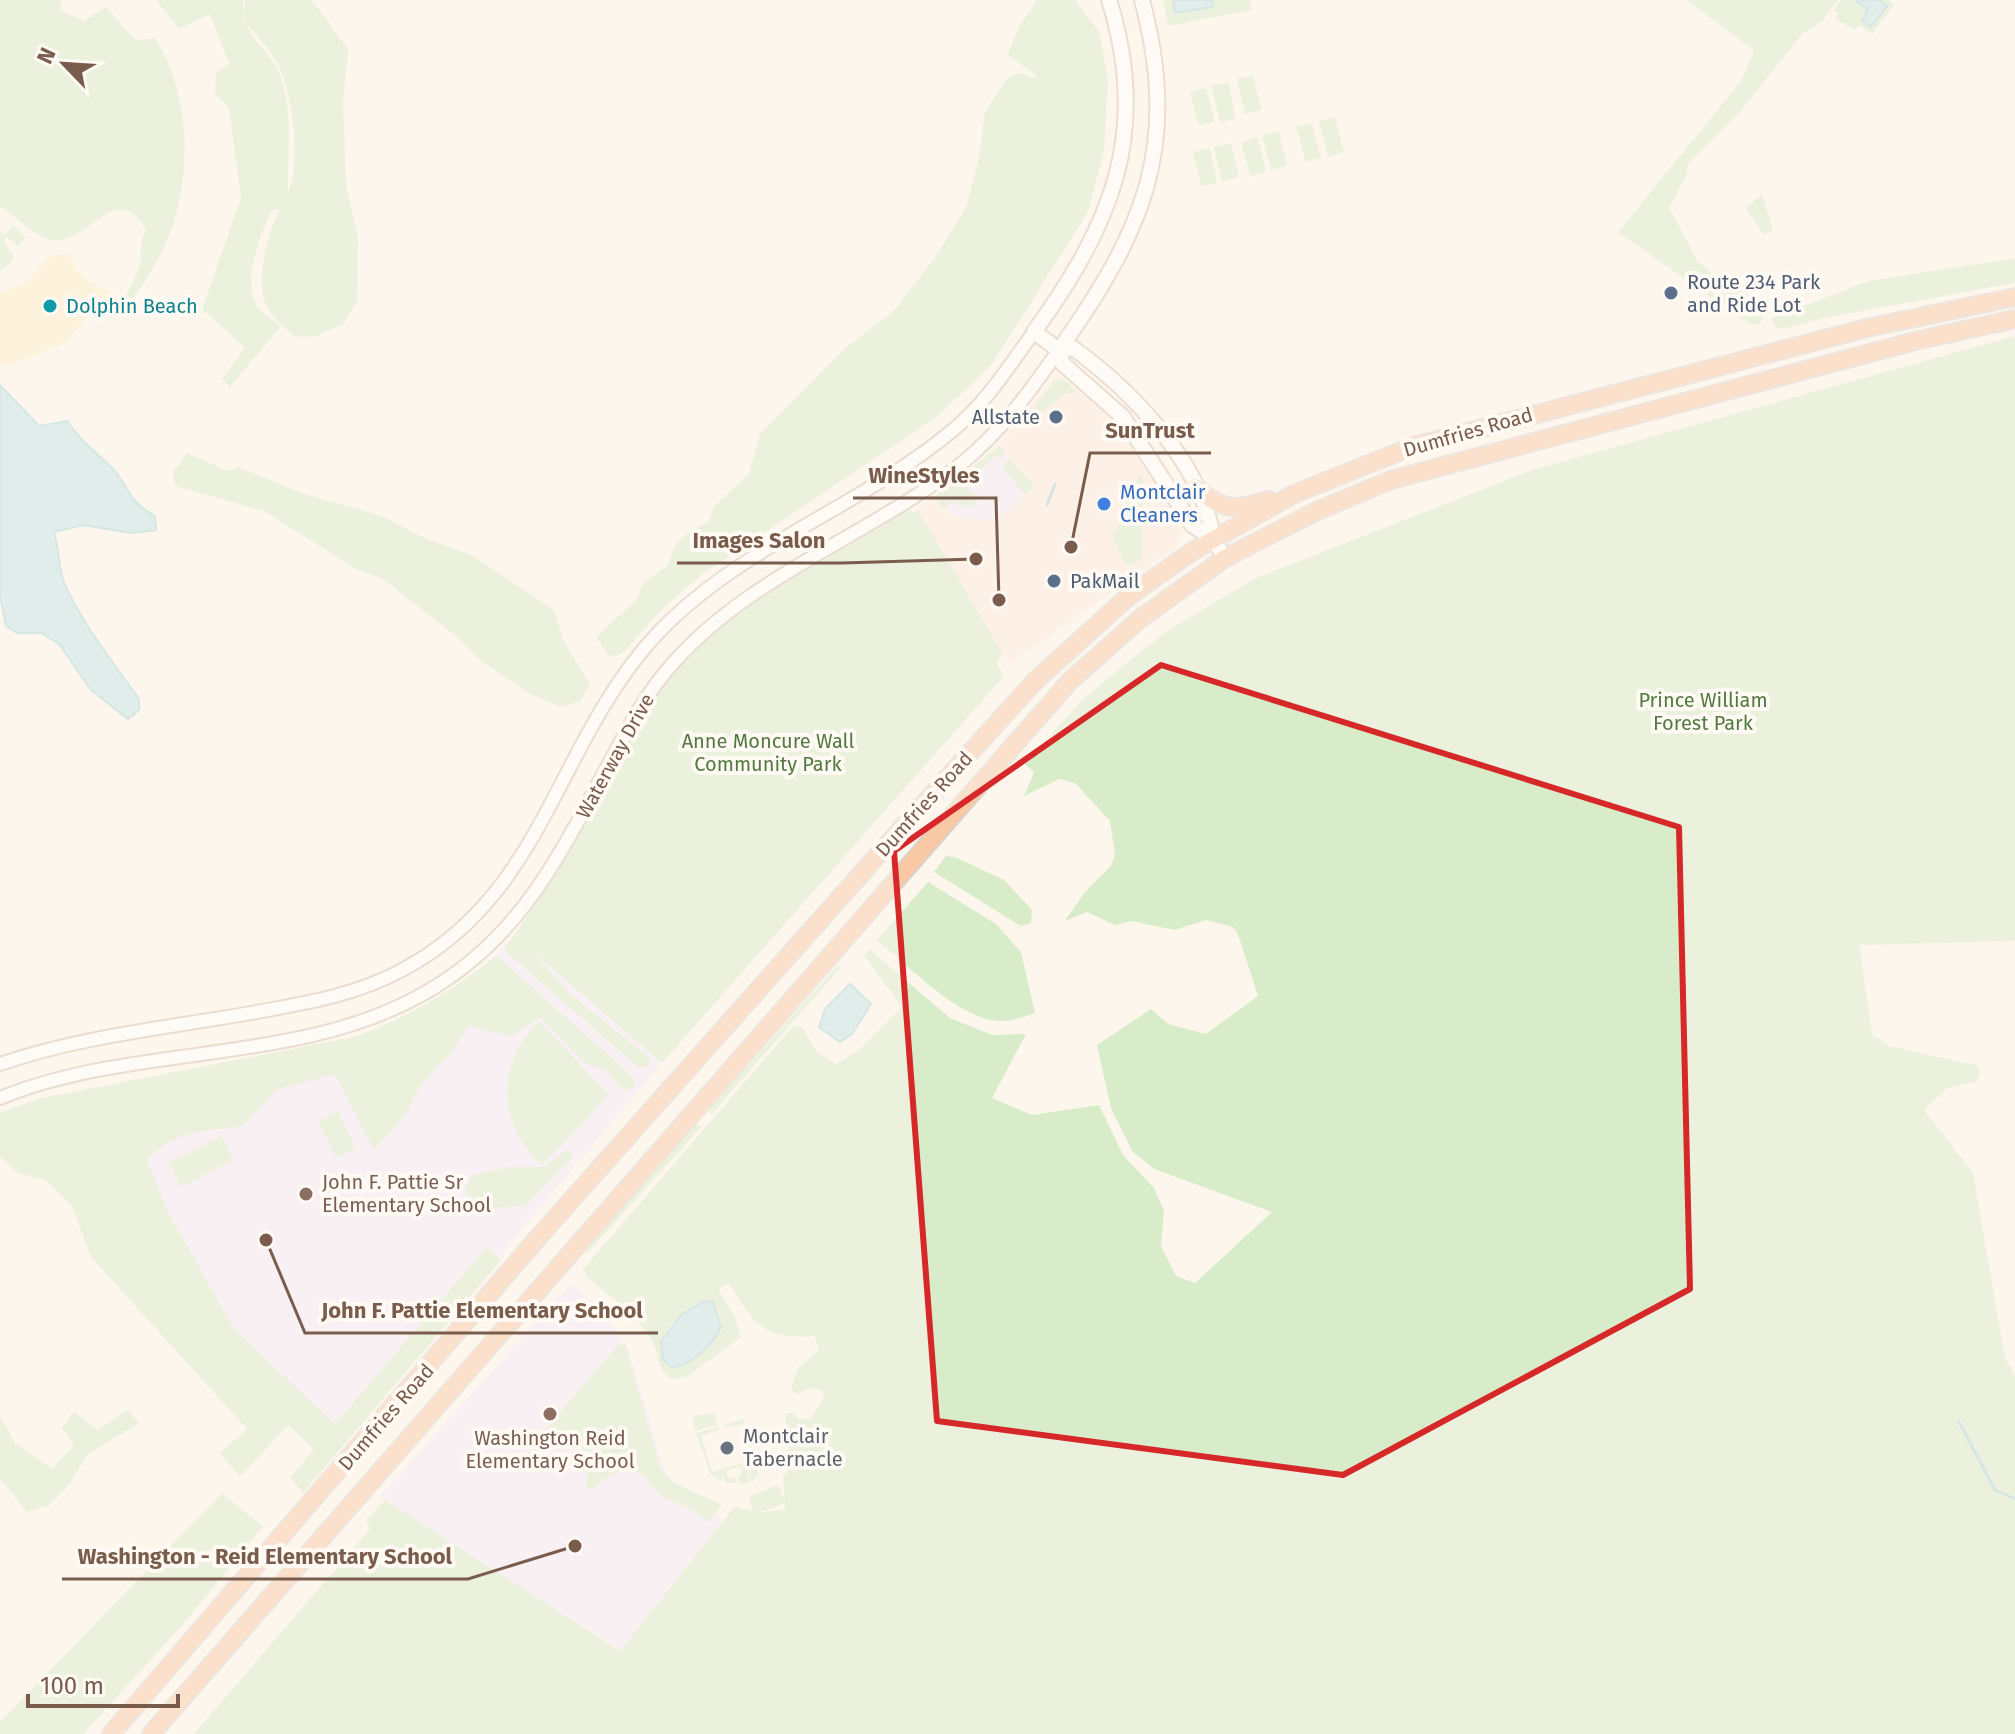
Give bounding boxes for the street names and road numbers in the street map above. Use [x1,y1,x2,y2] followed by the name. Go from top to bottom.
[1401,402,1535,462] street label: Dumfries Road
[571,689,659,823] street label: Waterway Drive
[870,746,978,862] street label: Dumfries Road
[333,1359,439,1475] street label: Dumfries Road

